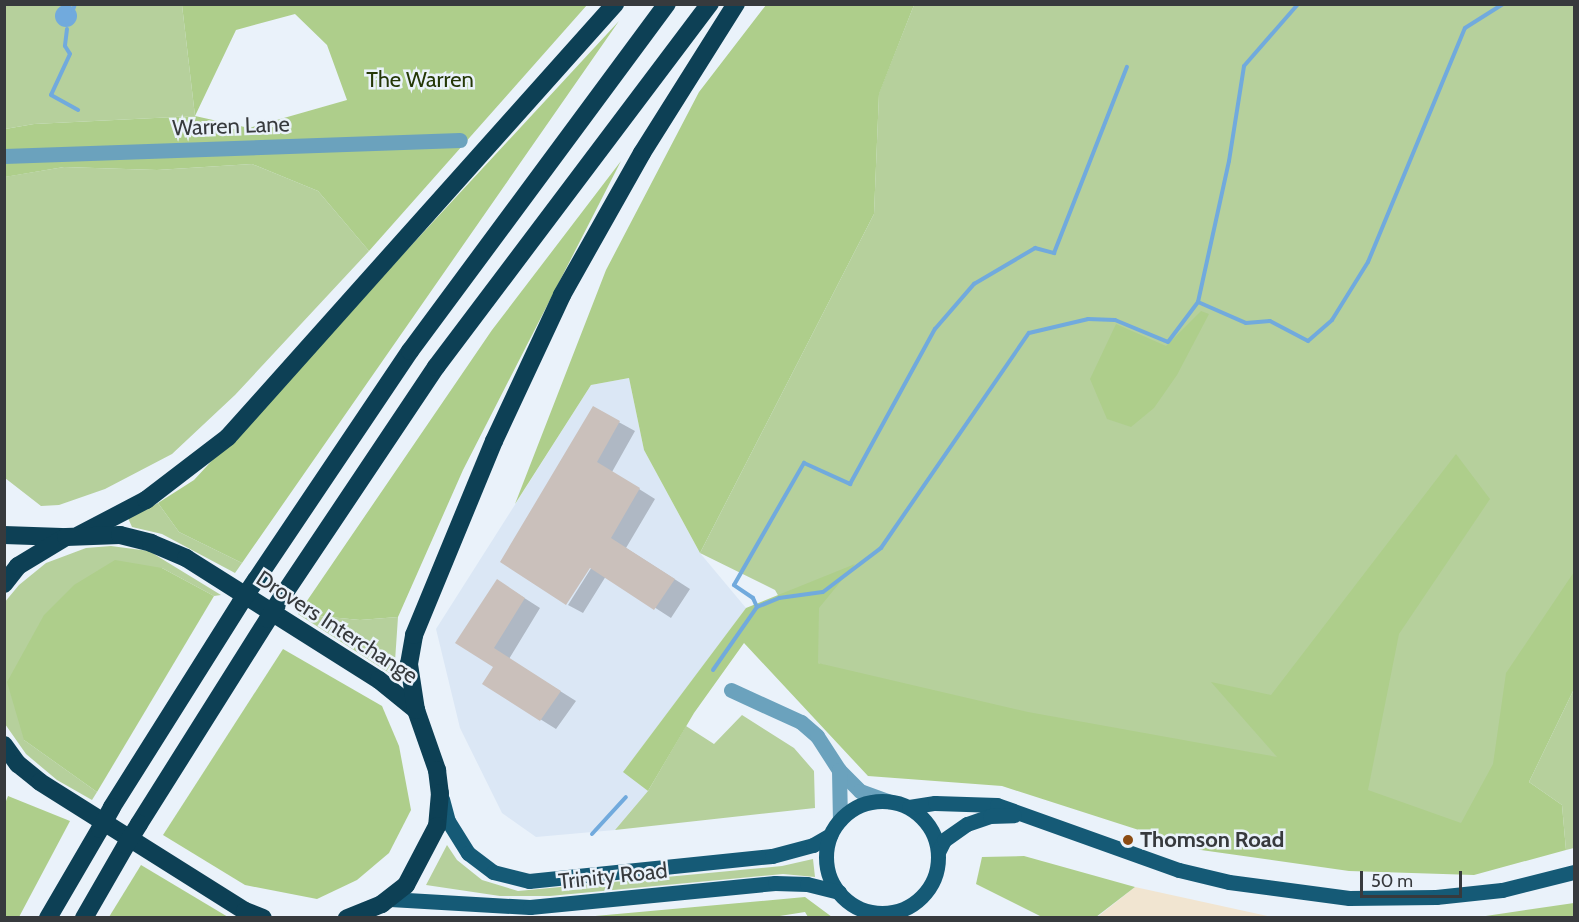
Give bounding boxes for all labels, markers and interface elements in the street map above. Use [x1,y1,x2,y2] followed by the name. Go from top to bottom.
[366,67,474,93] park label: The Warren
[172,111,290,141] street label: Warren Lane
[251,565,423,689] street label: Drovers Interchange
[1140,827,1284,853] place label: Thomson Road
[1121,833,1135,847] marker: Thomson Road
[557,857,669,895] street label: Trinity Road
[1363,859,1465,897] scale bar
[1371,870,1413,892] text: 50 m

